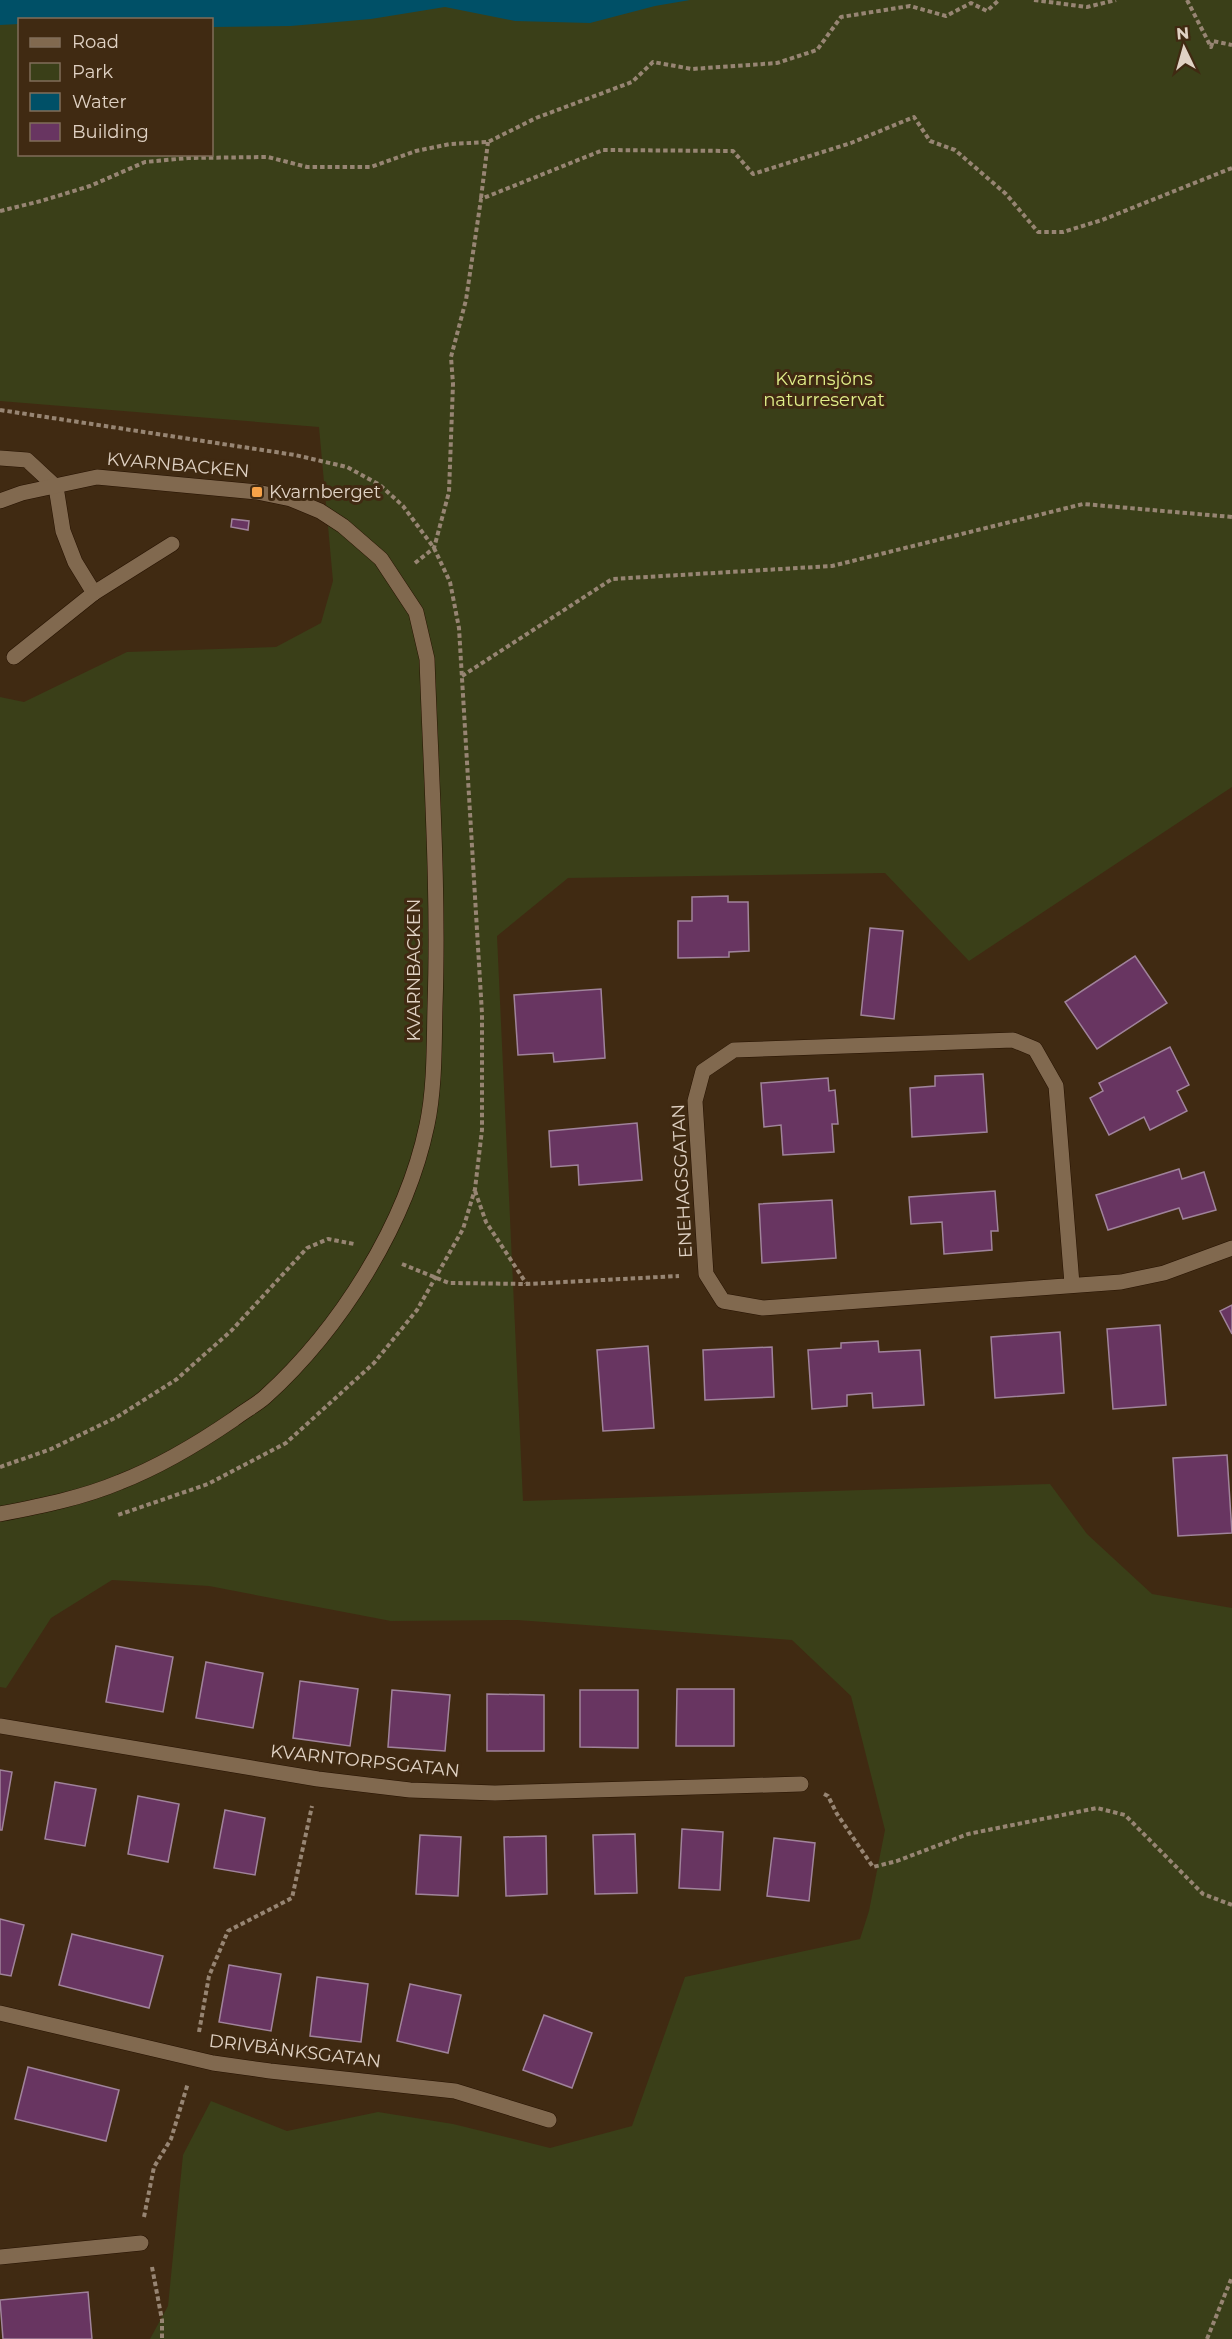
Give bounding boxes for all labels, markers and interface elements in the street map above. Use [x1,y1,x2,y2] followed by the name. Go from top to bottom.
[18,18,213,156] legend
[1154,18,1214,78] north arrow
[1175,24,1190,44] text: N
[72,31,119,53] text: Road
[72,61,113,83] text: Park
[72,91,127,113] text: Water
[72,121,149,143] text: Building
[763,368,885,411] park label: Kvarnsjöns naturreservat
[106,448,250,482] street label: KVARNBACKEN
[269,481,381,503] place label: Kvarnberget
[250,485,264,499] marker: Kvarnberget
[403,898,425,1042] street label: KVARNBACKEN
[667,1103,697,1259] street label: ENEHAGSGATAN
[269,1740,461,1782] street label: KVARNTORPSGATAN
[208,2030,382,2072] street label: DRIVBÄNKSGATAN

